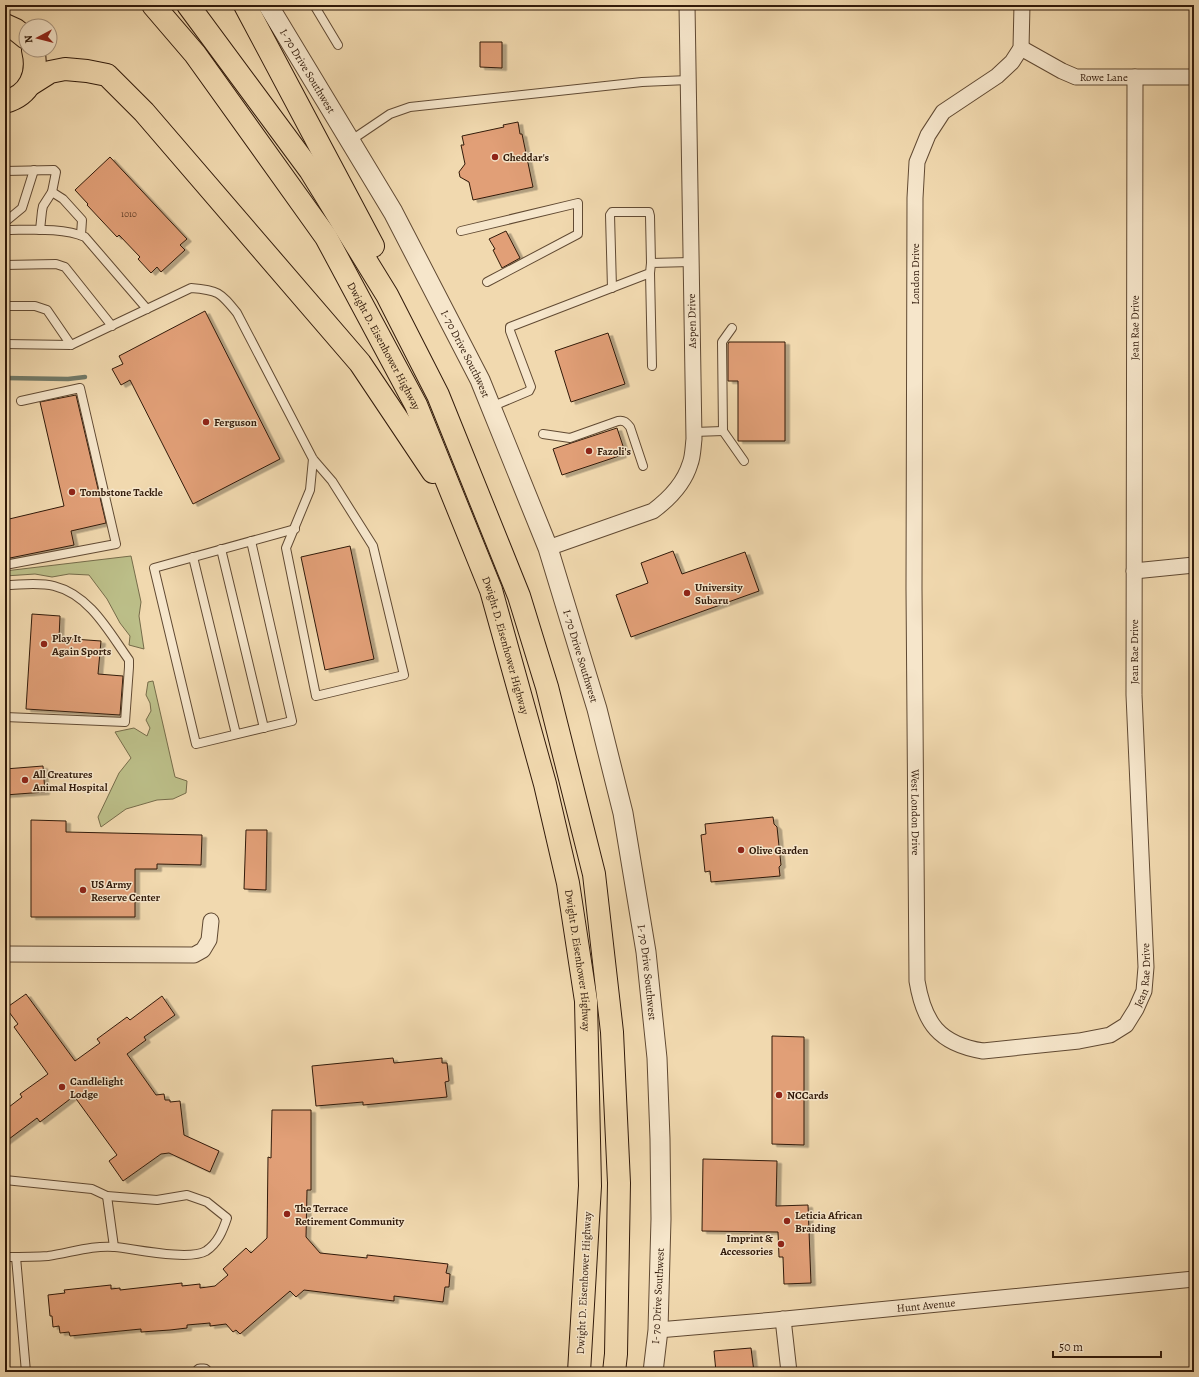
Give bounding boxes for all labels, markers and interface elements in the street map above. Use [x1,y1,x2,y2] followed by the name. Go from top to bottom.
[18,18,58,58] north arrow
[276,26,339,116] street label: I- 70 Drive Southwest
[21,34,37,44] text: N
[1080,70,1128,85] street label: Rowe Lane
[503,150,550,165] place label: Cheddar's
[490,152,500,162] marker: Cheddar's
[121,208,137,220] house number: 1010
[908,243,923,305] street label: London Drive
[344,279,425,412] street label: Dwight D. Eisenhower Highway
[684,294,700,349] street label: Aspen Drive
[1127,295,1142,360] street label: Jean Rae Drive
[437,307,494,400] street label: I- 70 Drive Southwest
[214,415,257,430] place label: Ferguson
[201,417,211,427] marker: Ferguson
[597,444,631,459] place label: Fazoli's
[584,446,594,456] marker: Fazoli's
[80,485,163,500] place label: Tombstone Tackle
[67,487,77,497] marker: Tombstone Tackle
[479,574,533,716] street label: Dwight D. Eisenhower Highway
[695,580,743,608] place label: University Subaru
[682,588,692,598] marker: University Subaru
[560,608,602,705] street label: I- 70 Drive Southwest
[1127,619,1142,684] street label: Jean Rae Drive
[51,631,112,659] place label: Play It Again Sports
[39,639,49,649] marker: Play It Again Sports
[32,767,108,795] place label: All Creatures Animal Hospital
[908,768,924,855] street label: West London Drive
[20,775,30,785] marker: All Creatures Animal Hospital
[749,843,808,858] place label: Olive Garden
[736,845,746,855] marker: Olive Garden
[91,877,161,905] place label: US Army Reserve Center
[78,885,88,895] marker: US Army Reserve Center
[562,888,594,1032] street label: Dwight D. Eisenhower Highway
[634,923,661,1021] street label: I- 70 Drive Southwest
[1130,943,1154,1010] street label: Jean Rae Drive
[70,1074,124,1102] place label: Candlelight Lodge
[57,1082,67,1092] marker: Candlelight Lodge
[787,1088,829,1103] place label: NCCards
[774,1090,784,1100] marker: NCCards
[295,1201,405,1229] place label: The Terrace Retirement Community
[795,1208,862,1236] place label: Leticia African Braiding
[282,1209,292,1219] marker: The Terrace Retirement Community
[573,1211,595,1355] street label: Dwight D. Eisenhower Highway
[782,1216,792,1226] marker: Leticia African Braiding
[719,1231,774,1259] place label: Imprint & Accessories
[776,1239,786,1249] marker: Imprint & Accessories
[648,1247,668,1344] street label: I- 70 Drive Southwest
[896,1295,956,1316] street label: Hunt Avenue
[1053,1333,1161,1359] scale bar
[1059,1339,1083,1355] text: 50 m

